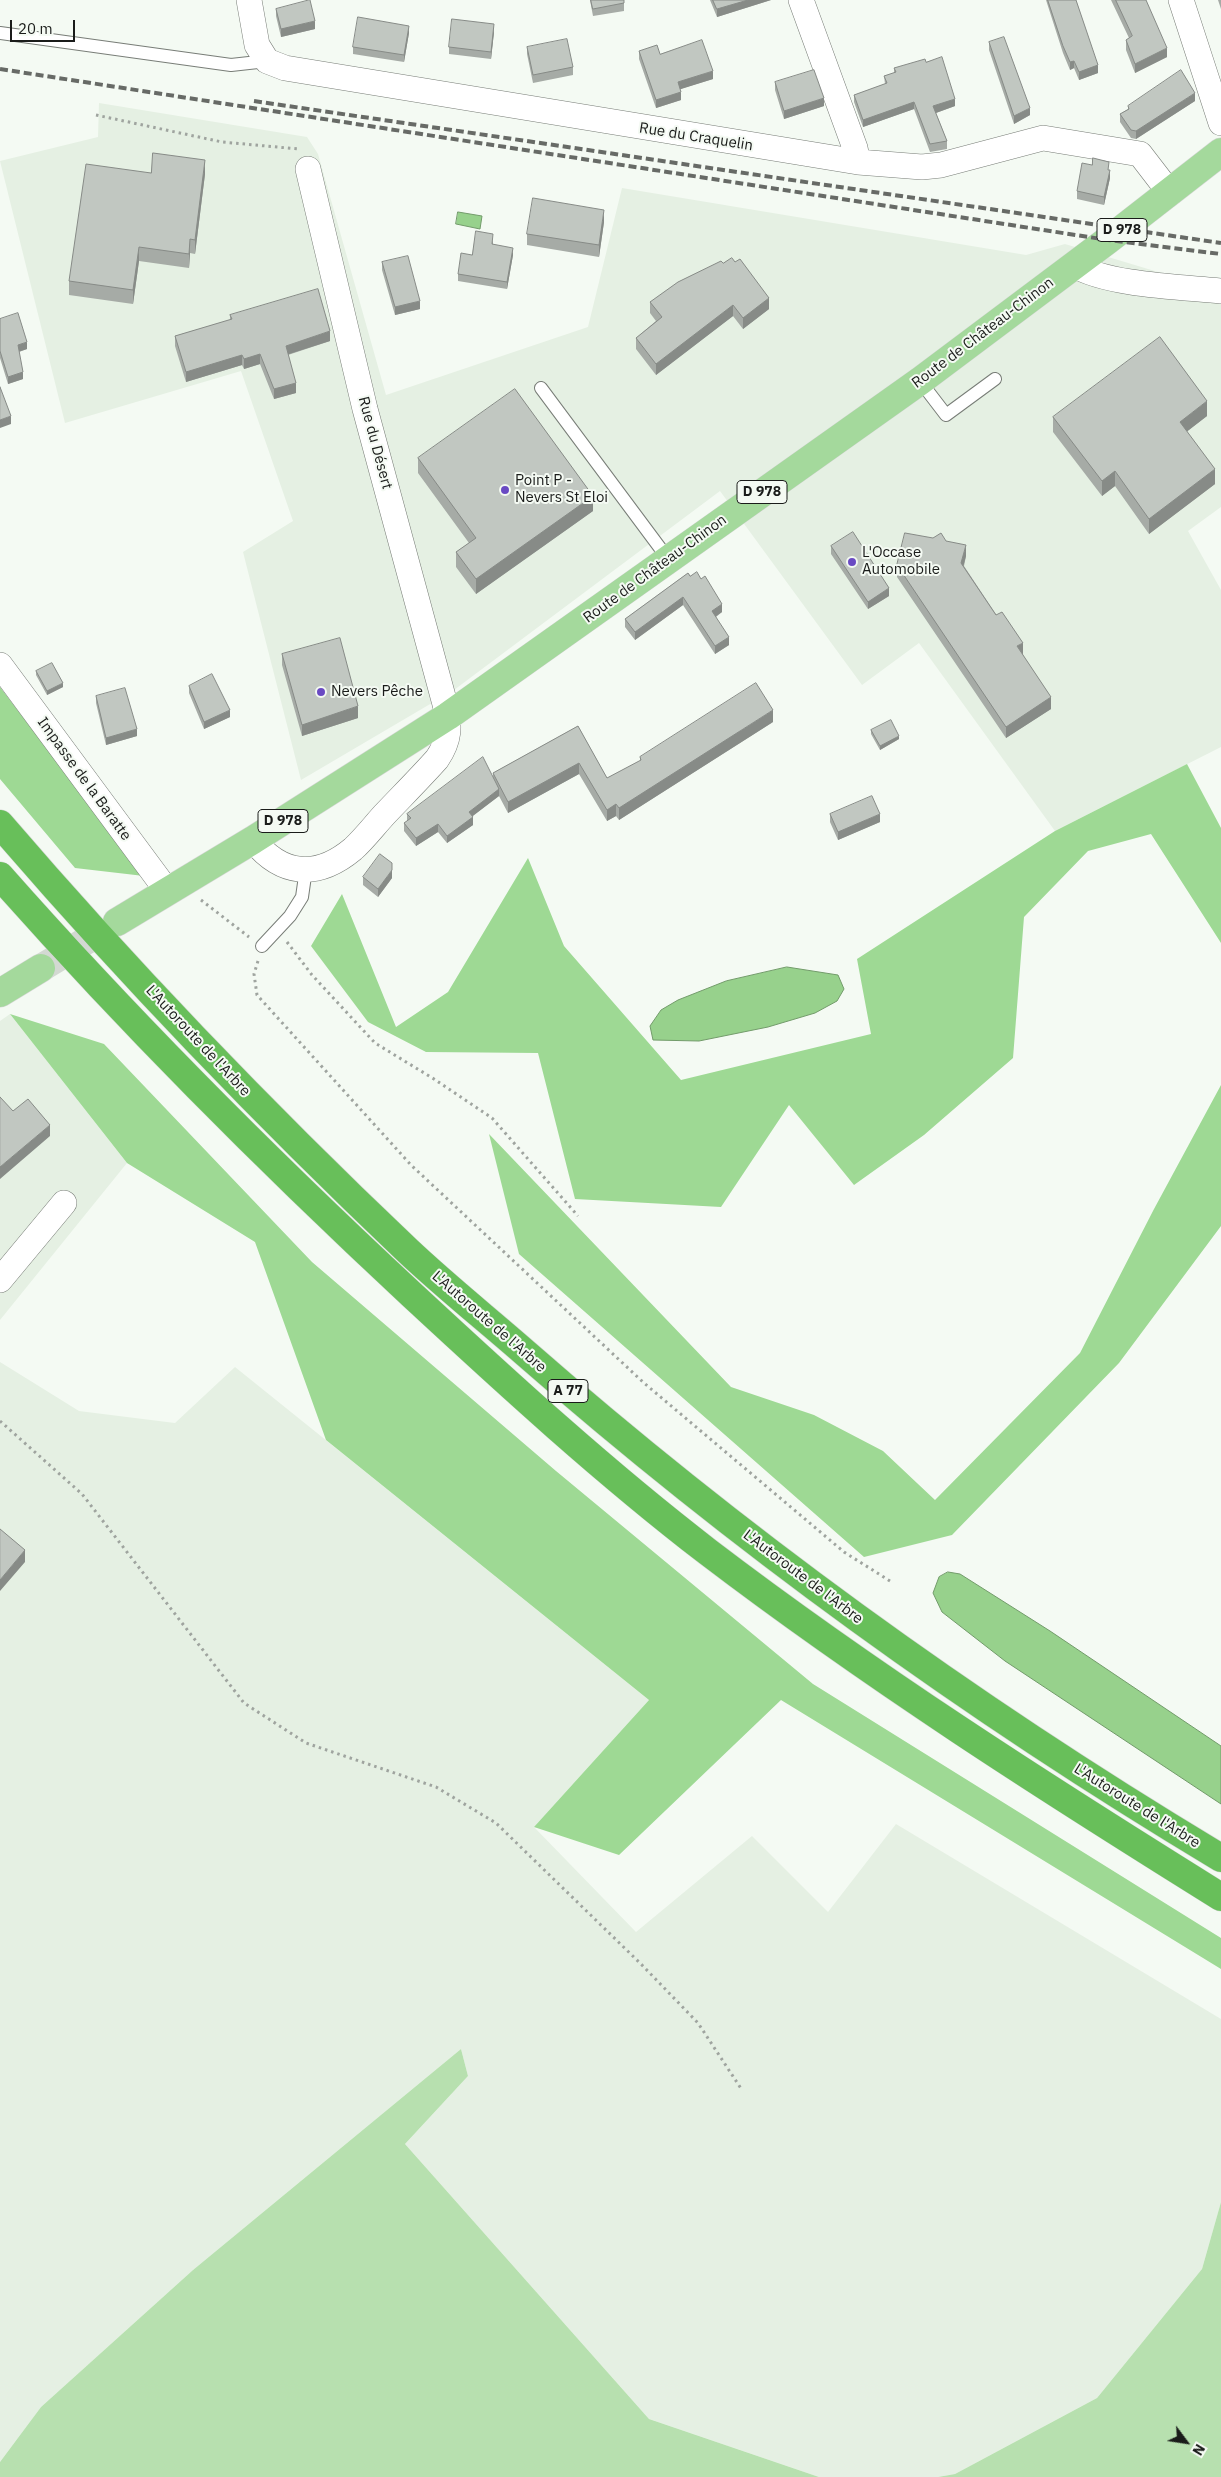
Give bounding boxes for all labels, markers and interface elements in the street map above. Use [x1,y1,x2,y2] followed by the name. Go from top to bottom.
[12,10,78,42] scale bar
[18,19,53,38] text: 20 m
[638,119,754,155] street label: Rue du Craquelin
[1097,218,1147,242] road number: D 978
[909,274,1057,392] street label: Route de Château-Chinon
[354,395,396,491] street label: Rue du Désert
[515,472,608,507] place label: Point P - Nevers St Eloi
[737,481,787,504] road number: D 978
[499,484,511,496] marker: Point P - Nevers St Eloi
[580,511,730,627] street label: Route de Château-Chinon
[862,544,940,579] place label: L'Occase Automobile
[846,556,858,568] marker: L'Occase Automobile
[331,683,423,701] place label: Nevers Pêche
[315,686,327,698] marker: Nevers Pêche
[33,714,135,844] street label: Impasse de la Baratte
[258,809,308,832] road number: D 978
[142,982,254,1100] street label: L'Autoroute de l'Arbre
[428,1268,550,1376] street label: L'Autoroute de l'Arbre
[548,1380,588,1402] road number: A 77
[740,1526,866,1628] street label: L'Autoroute de l'Arbre
[1071,1760,1203,1852] street label: L'Autoroute de l'Arbre
[1161,2417,1211,2467] north arrow
[1189,2441,1209,2459] text: N

